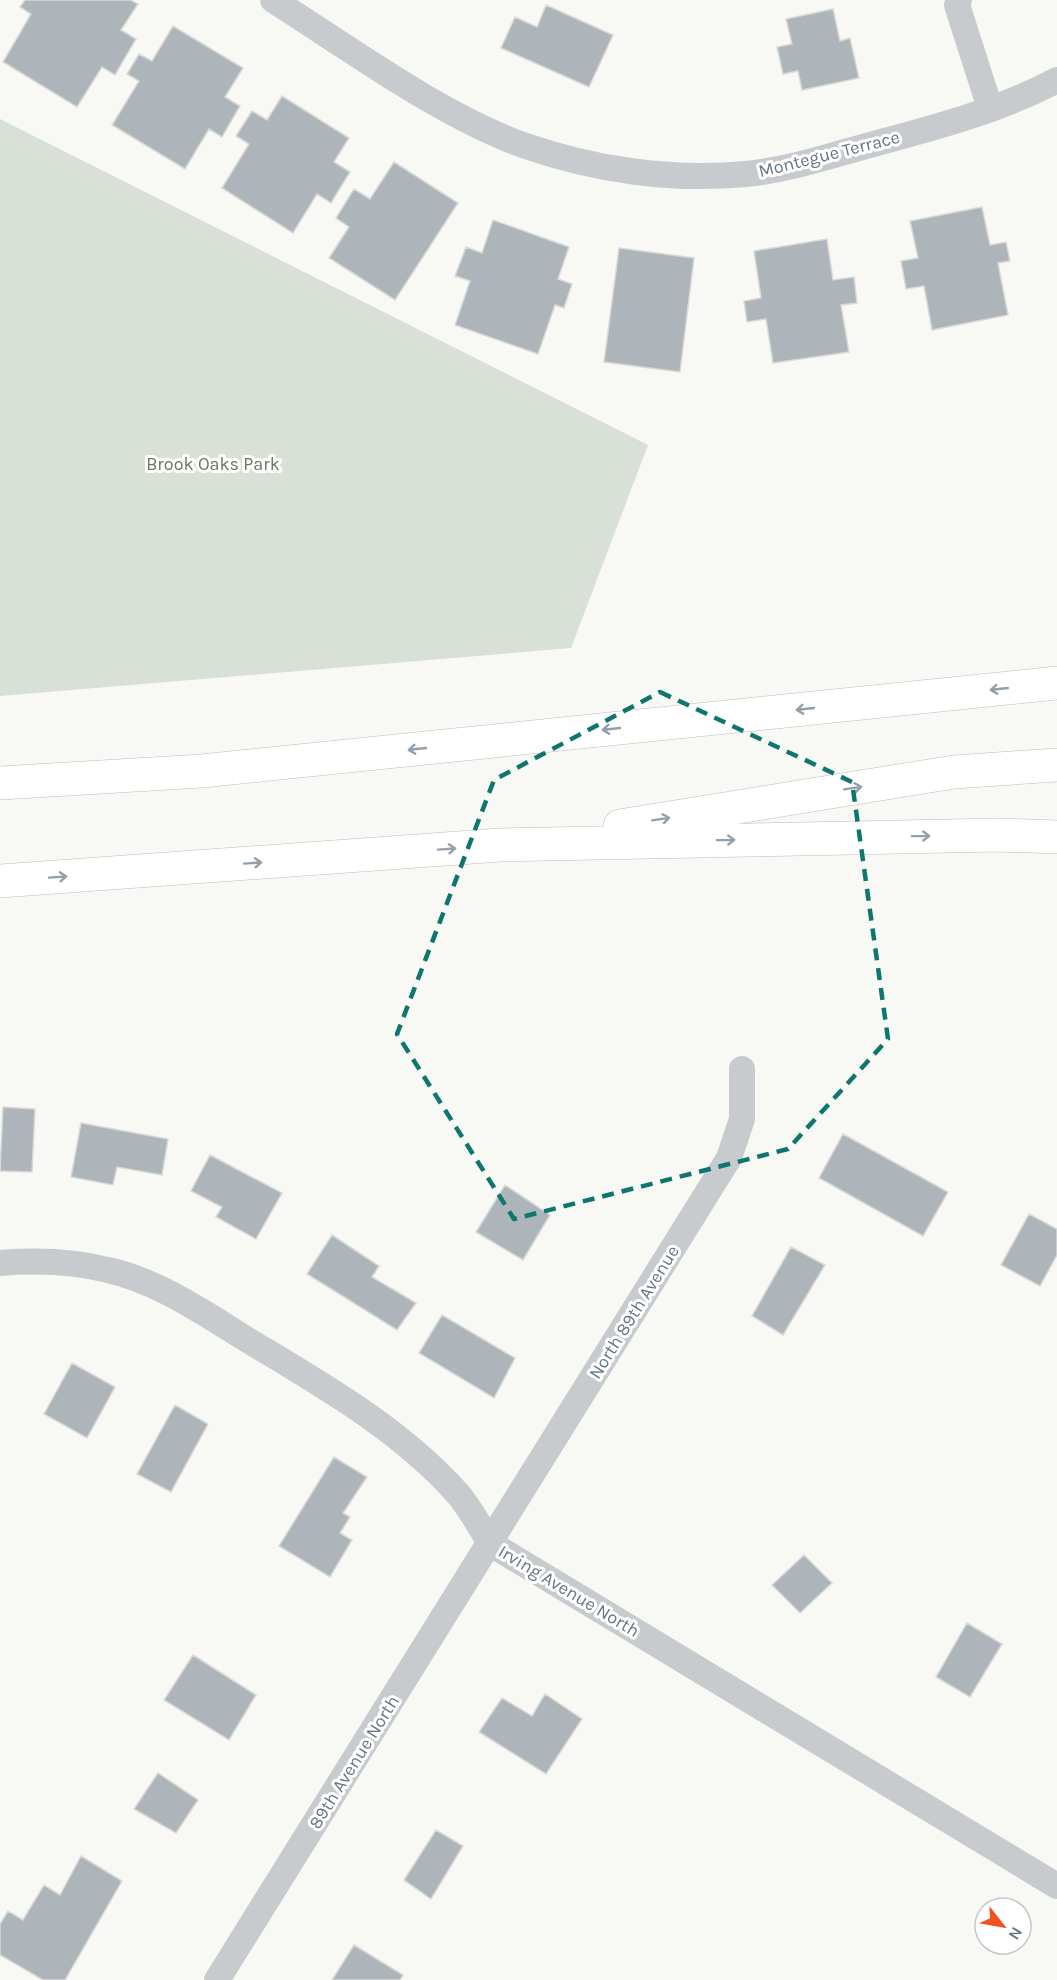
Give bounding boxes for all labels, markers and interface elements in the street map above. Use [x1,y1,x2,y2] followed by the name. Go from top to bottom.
[756,126,902,182] street label: Montegue Terrace
[146,453,280,475] park label: Brook Oaks Park
[989,684,1009,695] one-way arrow
[795,704,815,715] one-way arrow
[601,724,621,735] one-way arrow
[407,744,427,755] one-way arrow
[843,782,863,793] one-way arrow
[651,813,670,824] one-way arrow
[911,831,931,842] one-way arrow
[716,835,736,846] one-way arrow
[437,843,457,854] one-way arrow
[242,857,262,868] one-way arrow
[48,871,68,882] one-way arrow
[584,1241,684,1383] street label: North 89th Avenue
[494,1540,644,1642] street label: Irving Avenue North
[304,1691,404,1833] street label: 89th Avenue North
[973,1896,1033,1956] north arrow
[1004,1924,1027,1943] text: N

